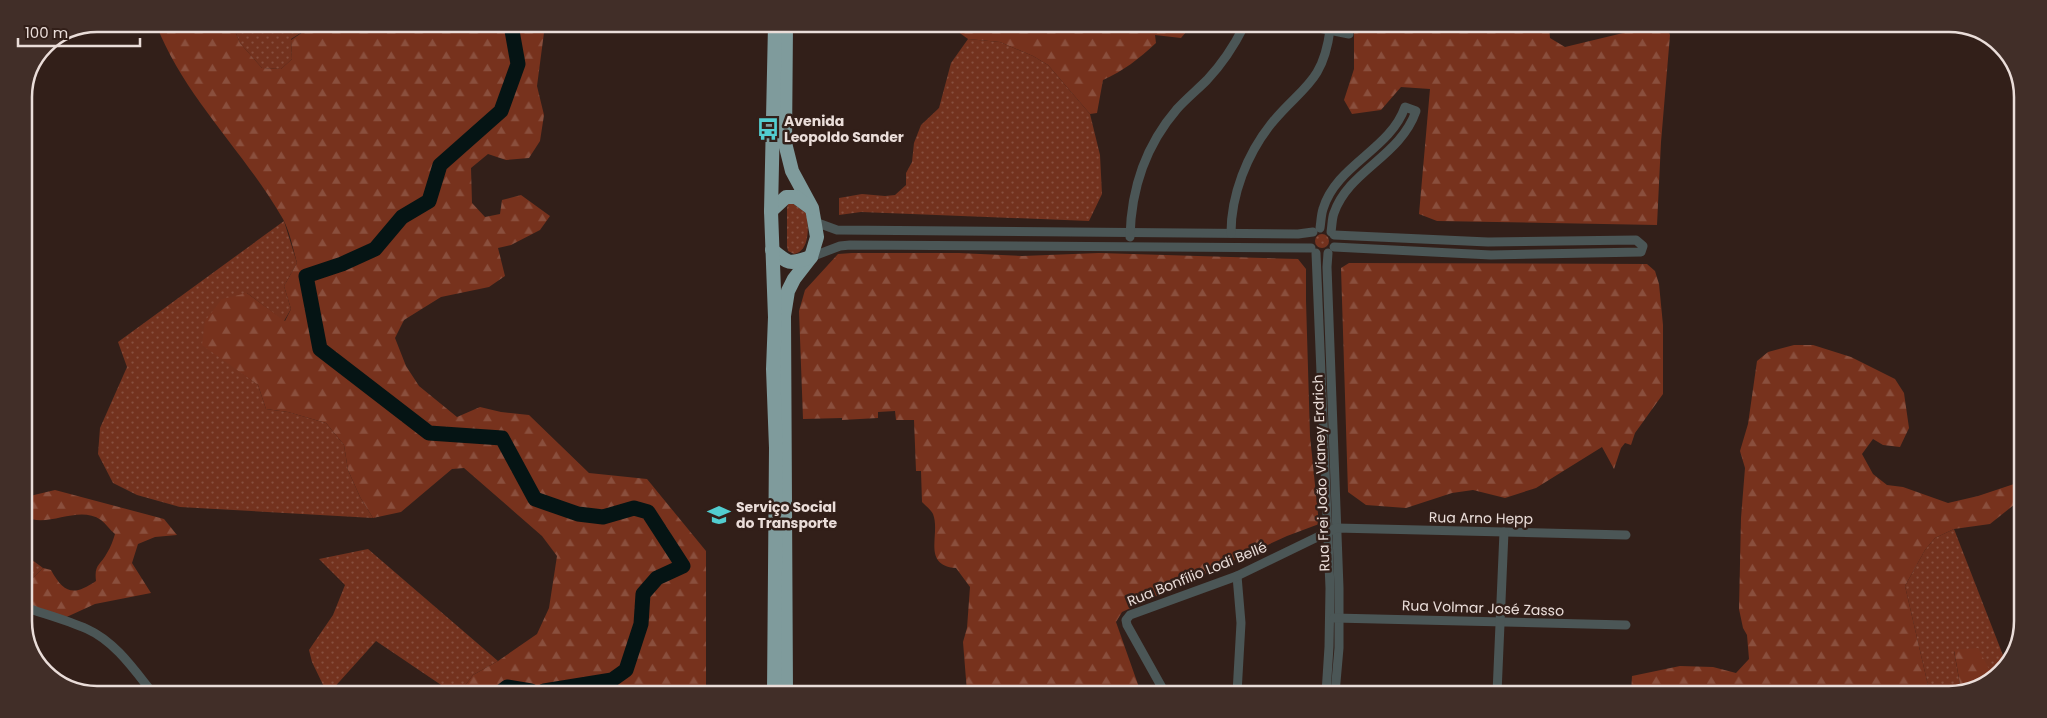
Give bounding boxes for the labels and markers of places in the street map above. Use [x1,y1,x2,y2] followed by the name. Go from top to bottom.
[784,111,904,147] place label: Avenida Leopoldo Sander
[755,116,781,142] bus stop icon: Avenida Leopoldo Sander
[736,497,838,533] place label: Serviço Social do Transporte
[706,502,732,528] school or university icon: Serviço Social do Transporte

